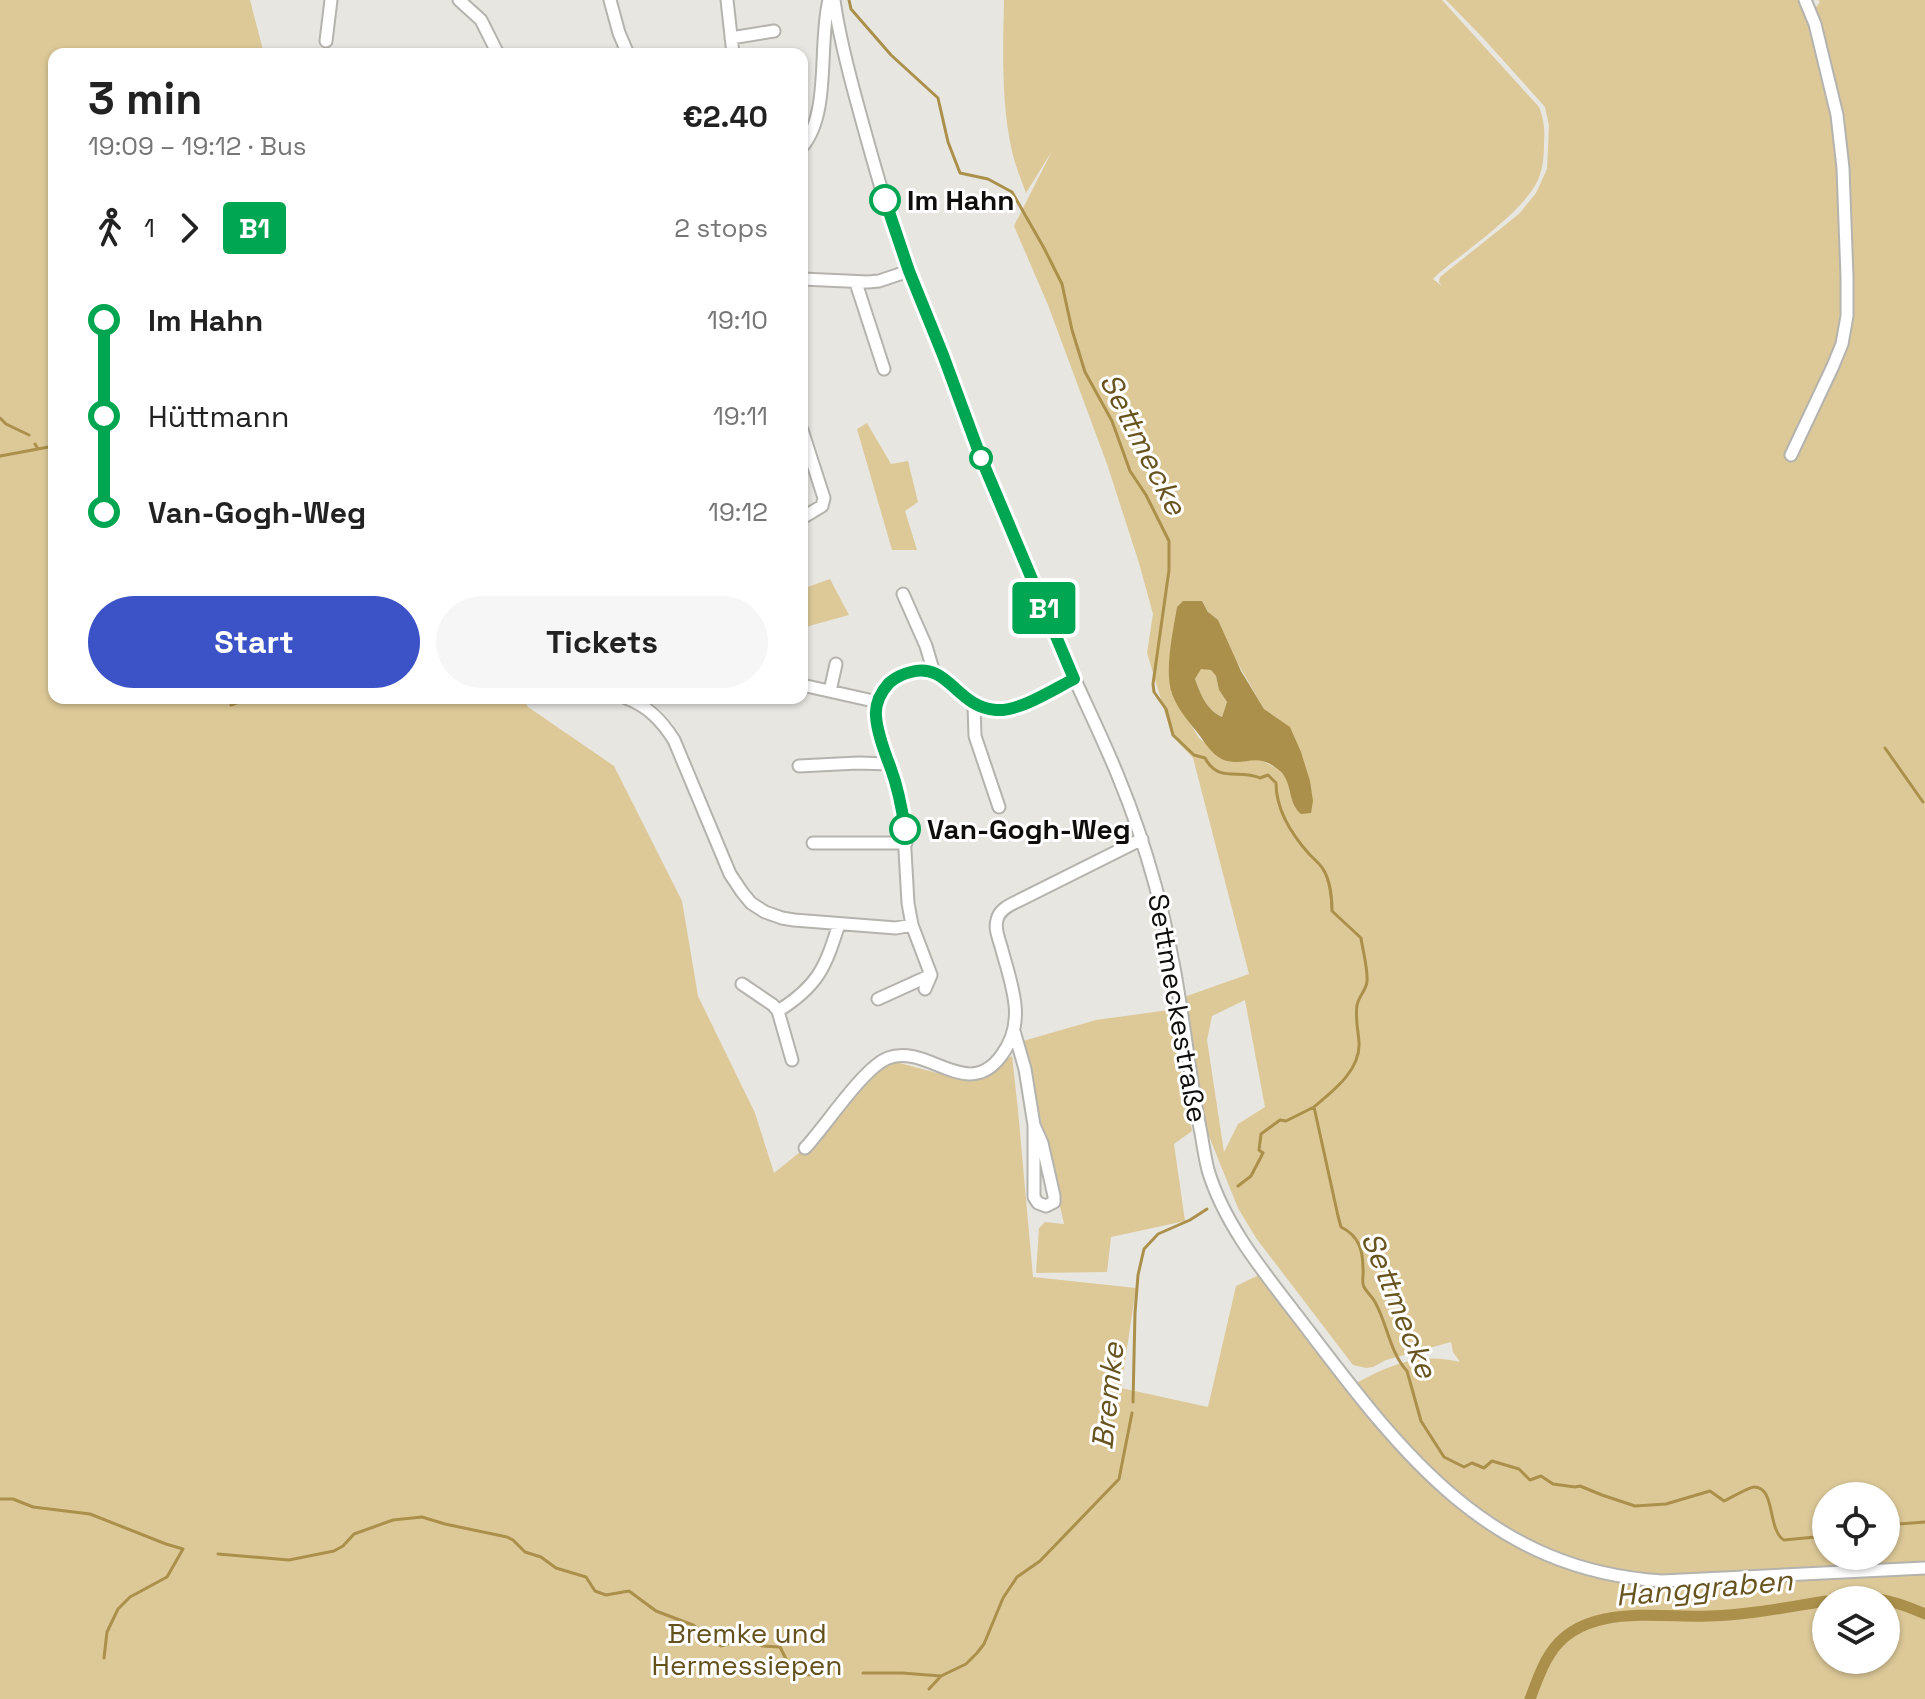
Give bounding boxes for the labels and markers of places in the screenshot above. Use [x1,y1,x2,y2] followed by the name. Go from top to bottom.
[907,182,1014,218] place label: Im Hahn
[870,185,900,215] marker: Im Hahn
[970,447,992,469] unlabelled marker
[927,811,1131,847] place label: Van-Gogh-Weg
[890,814,920,844] marker: Van-Gogh-Weg

